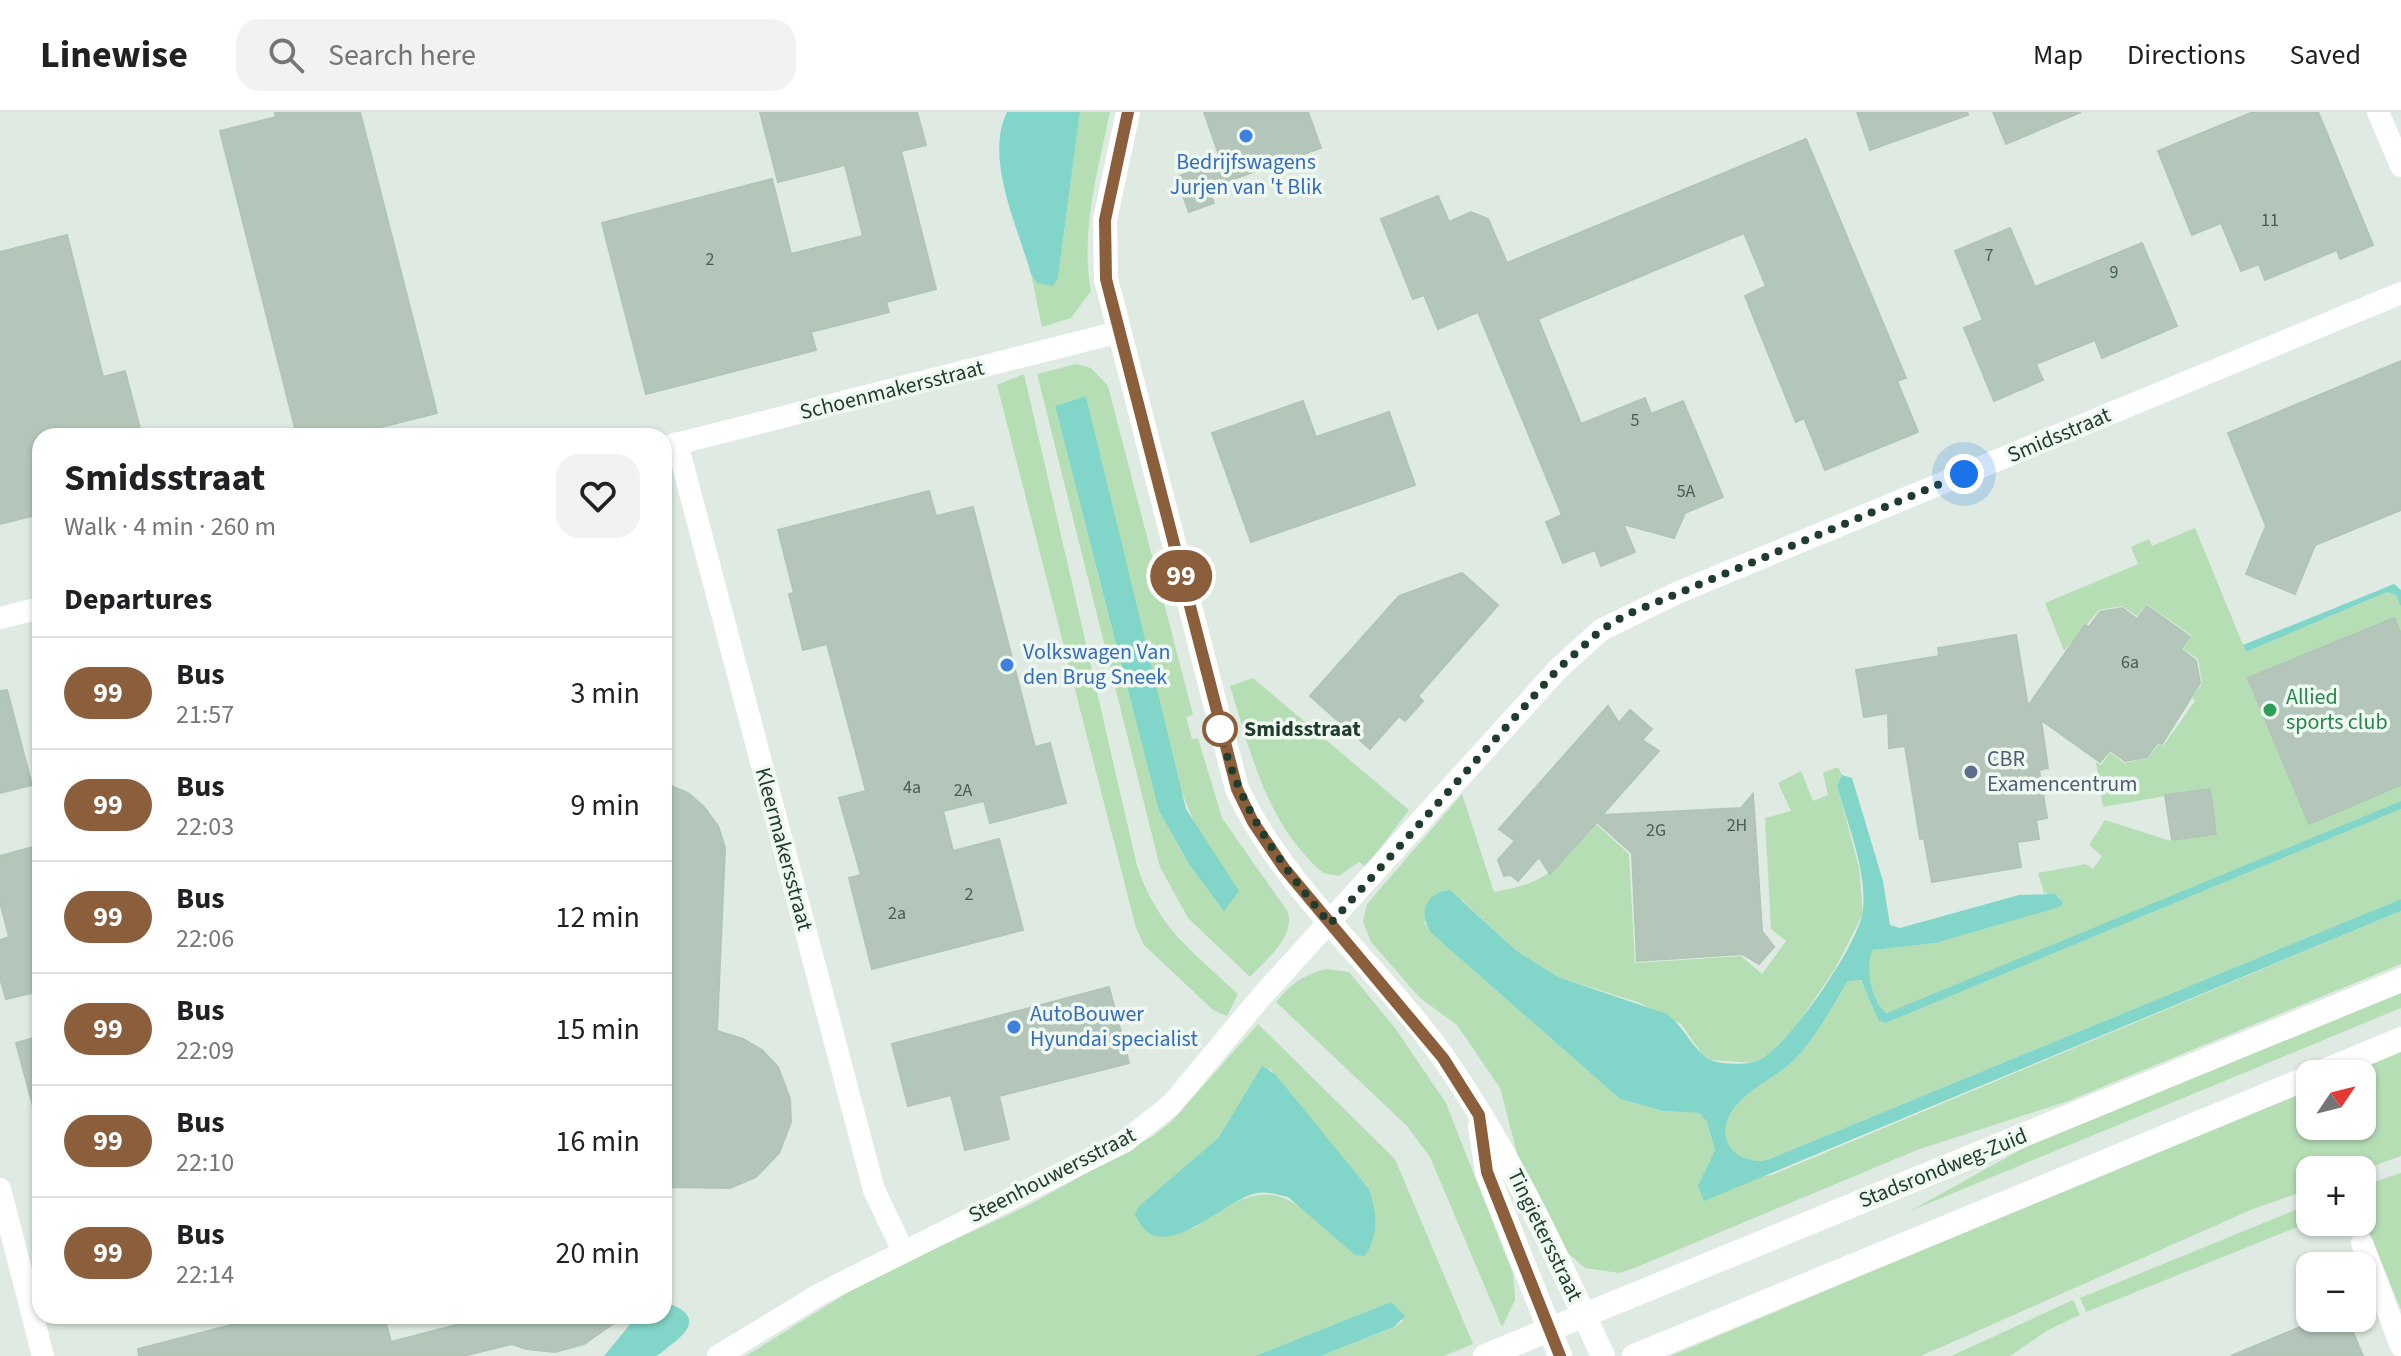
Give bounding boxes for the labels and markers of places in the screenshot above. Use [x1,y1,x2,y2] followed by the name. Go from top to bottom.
[1237,127,1255,145] marker: Bedrijfswagens Jurjen van 't Blik
[1170,146,1322,203] place label: Bedrijfswagens Jurjen van 't Blik
[1023,636,1170,693] place label: Volkswagen Van den Brug Sneek
[998,656,1016,674] marker: Volkswagen Van den Brug Sneek
[2286,681,2388,738] place label: Allied sports club
[2261,701,2279,719] marker: Allied sports club
[1203,712,1237,746] marker: Smidsstraat
[1244,713,1361,745] place label: Smidsstraat
[1987,743,2138,800] place label: CBR Examencentrum
[1962,763,1980,781] marker: CBR Examencentrum
[1030,998,1198,1055] place label: AutoBouwer Hyundai specialist
[1005,1018,1023,1036] marker: AutoBouwer Hyundai specialist

